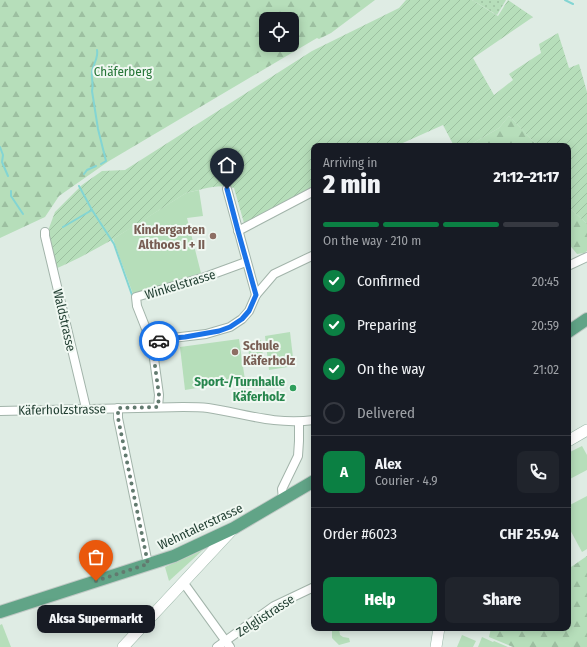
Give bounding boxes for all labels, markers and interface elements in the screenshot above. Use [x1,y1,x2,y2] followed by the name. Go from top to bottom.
[259,12,299,52] map controls
[259,12,299,52] button: locate
[94,64,153,79] park label: Chäferberg
[210,148,244,189] pin
[216,154,238,176] icon: home
[323,155,377,170] text: Arriving in
[493,168,559,186] text: 21:12–21:17
[323,169,381,200] text: 2 min
[134,222,205,252] place label: Kindergarten Althoos I + II
[208,231,218,241] marker: Kindergarten Althoos I + II
[323,233,421,248] text: On the way · 210 m
[143,267,217,302] street label: Winkelstrasse
[323,270,345,292] icon: check
[357,272,420,290] text: Confirmed
[532,274,559,289] text: 20:45
[50,287,79,353] street label: Waldstrasse
[323,314,345,336] icon: check
[357,316,416,334] text: Preparing
[532,318,559,333] text: 20:59
[139,321,179,361] courier
[148,330,170,352] icon: car
[243,338,296,368] place label: Schule Käferholz
[230,347,240,357] marker: Schule Käferholz
[323,358,345,380] icon: check
[357,360,425,378] text: On the way
[533,362,559,377] text: 21:02
[194,374,286,404] place label: Sport-/Turnhalle Käferholz
[288,383,298,393] marker: Sport-/Turnhalle Käferholz
[18,401,106,418] street label: Käferholzstrasse
[357,404,415,422] text: Delivered
[517,451,559,493] button: phone
[375,455,402,473] text: Alex
[340,463,348,481] text: A
[375,473,438,488] text: Courier · 4.9
[155,500,245,553] street label: Wehntalerstrasse
[323,525,397,543] text: Order #6023
[500,525,559,543] text: CHF 25.94
[79,540,113,581] pin
[85,546,107,568] icon: bag
[323,577,437,623] button: Help
[445,577,559,623] button: Share
[233,591,297,640] street label: Zelglistrasse
[37,605,155,633] callout: Aksa Supermarkt
[49,611,143,626] text: Aksa Supermarkt

